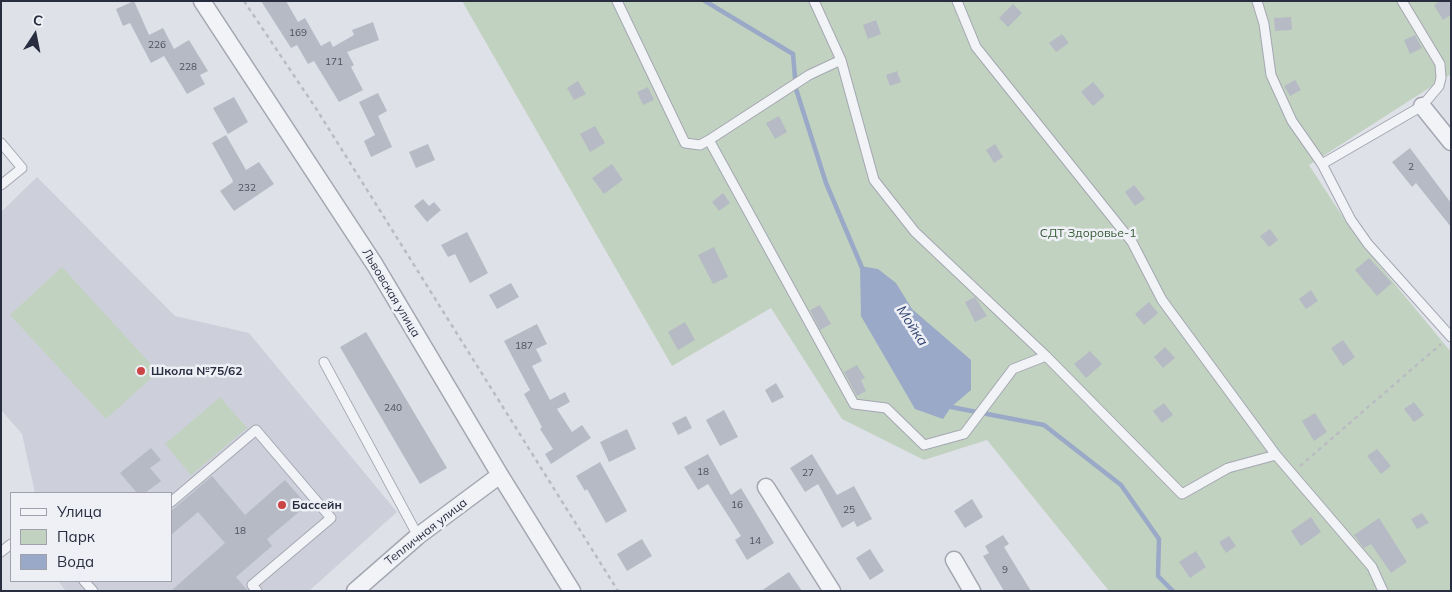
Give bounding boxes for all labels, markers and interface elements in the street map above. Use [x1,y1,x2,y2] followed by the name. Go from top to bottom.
[10,10,60,60] north arrow
[31,11,44,30] text: С
[289,27,307,39] house number: 169
[148,39,166,51] house number: 226
[325,56,343,68] house number: 171
[179,61,197,73] house number: 228
[1408,161,1414,173] house number: 2
[238,182,256,194] house number: 232
[1040,226,1136,240] park label: СДТ Здоровье-1
[359,246,423,340] street label: Львовская улица
[893,303,931,349] water label: Мойка
[515,340,533,352] house number: 187
[151,364,242,378] place label: Школа №75/62
[135,365,147,377] marker: Школа №75/62
[384,402,402,414] house number: 240
[697,466,709,478] house number: 18
[802,467,814,479] house number: 27
[10,492,172,582] legend
[382,495,470,569] street label: Тепличная улица
[292,498,342,512] place label: Бассейн
[276,499,288,511] marker: Бассейн
[731,499,743,511] house number: 16
[57,502,102,521] text: Улица
[843,504,855,516] house number: 25
[234,525,246,537] house number: 18
[57,527,95,546] text: Парк
[749,535,761,547] house number: 14
[57,552,94,571] text: Вода
[1002,564,1008,576] house number: 9

